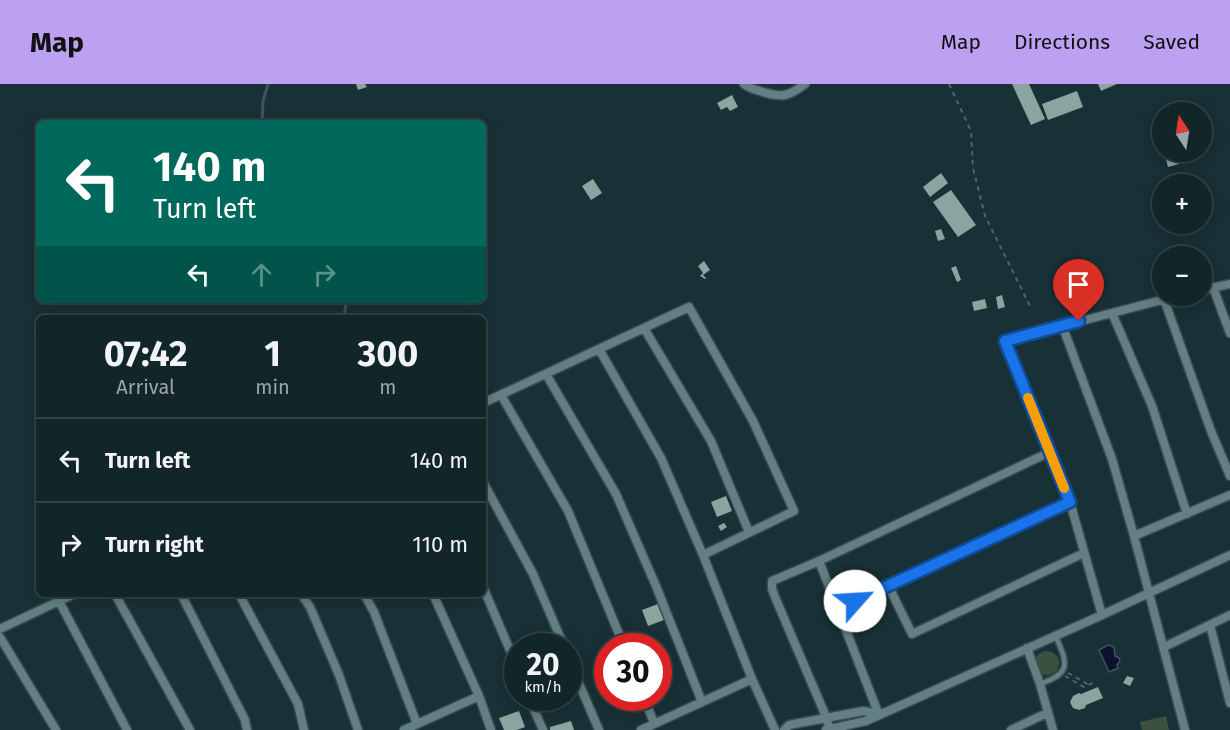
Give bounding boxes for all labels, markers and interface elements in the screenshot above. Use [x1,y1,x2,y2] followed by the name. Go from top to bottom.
[30,26,84,59] text: Map
[941,29,981,55] text: Map
[1014,29,1110,55] text: Directions
[1143,29,1200,55] text: Saved
[1152,102,1212,162] north arrow
[1152,102,1212,306] map controls
[153,142,266,192] text: 140 m
[54,144,132,222] icon: left
[1152,174,1212,234] button: +
[153,193,256,225] text: Turn left
[1152,246,1212,306] button: −
[182,258,215,291] icon: left
[245,258,278,291] icon: ahead
[308,258,341,291] icon: right
[1053,259,1104,321] pin
[1062,268,1095,301] icon: arrive
[104,332,188,376] text: 07:42
[264,332,281,376] text: 1
[357,332,418,376] text: 300
[116,375,175,399] text: Arrival
[255,375,290,399] text: min
[379,375,396,399] text: m
[54,444,87,477] icon: left
[105,447,190,474] text: Turn left
[410,447,468,474] text: 140 m
[54,528,87,561] icon: right
[105,531,204,558] text: Turn right
[412,531,468,558] text: 110 m
[823,569,887,633] position arrow
[594,633,672,711] speed limit sign: 30
[526,647,560,683] text: 20
[524,678,562,696] text: km/h

